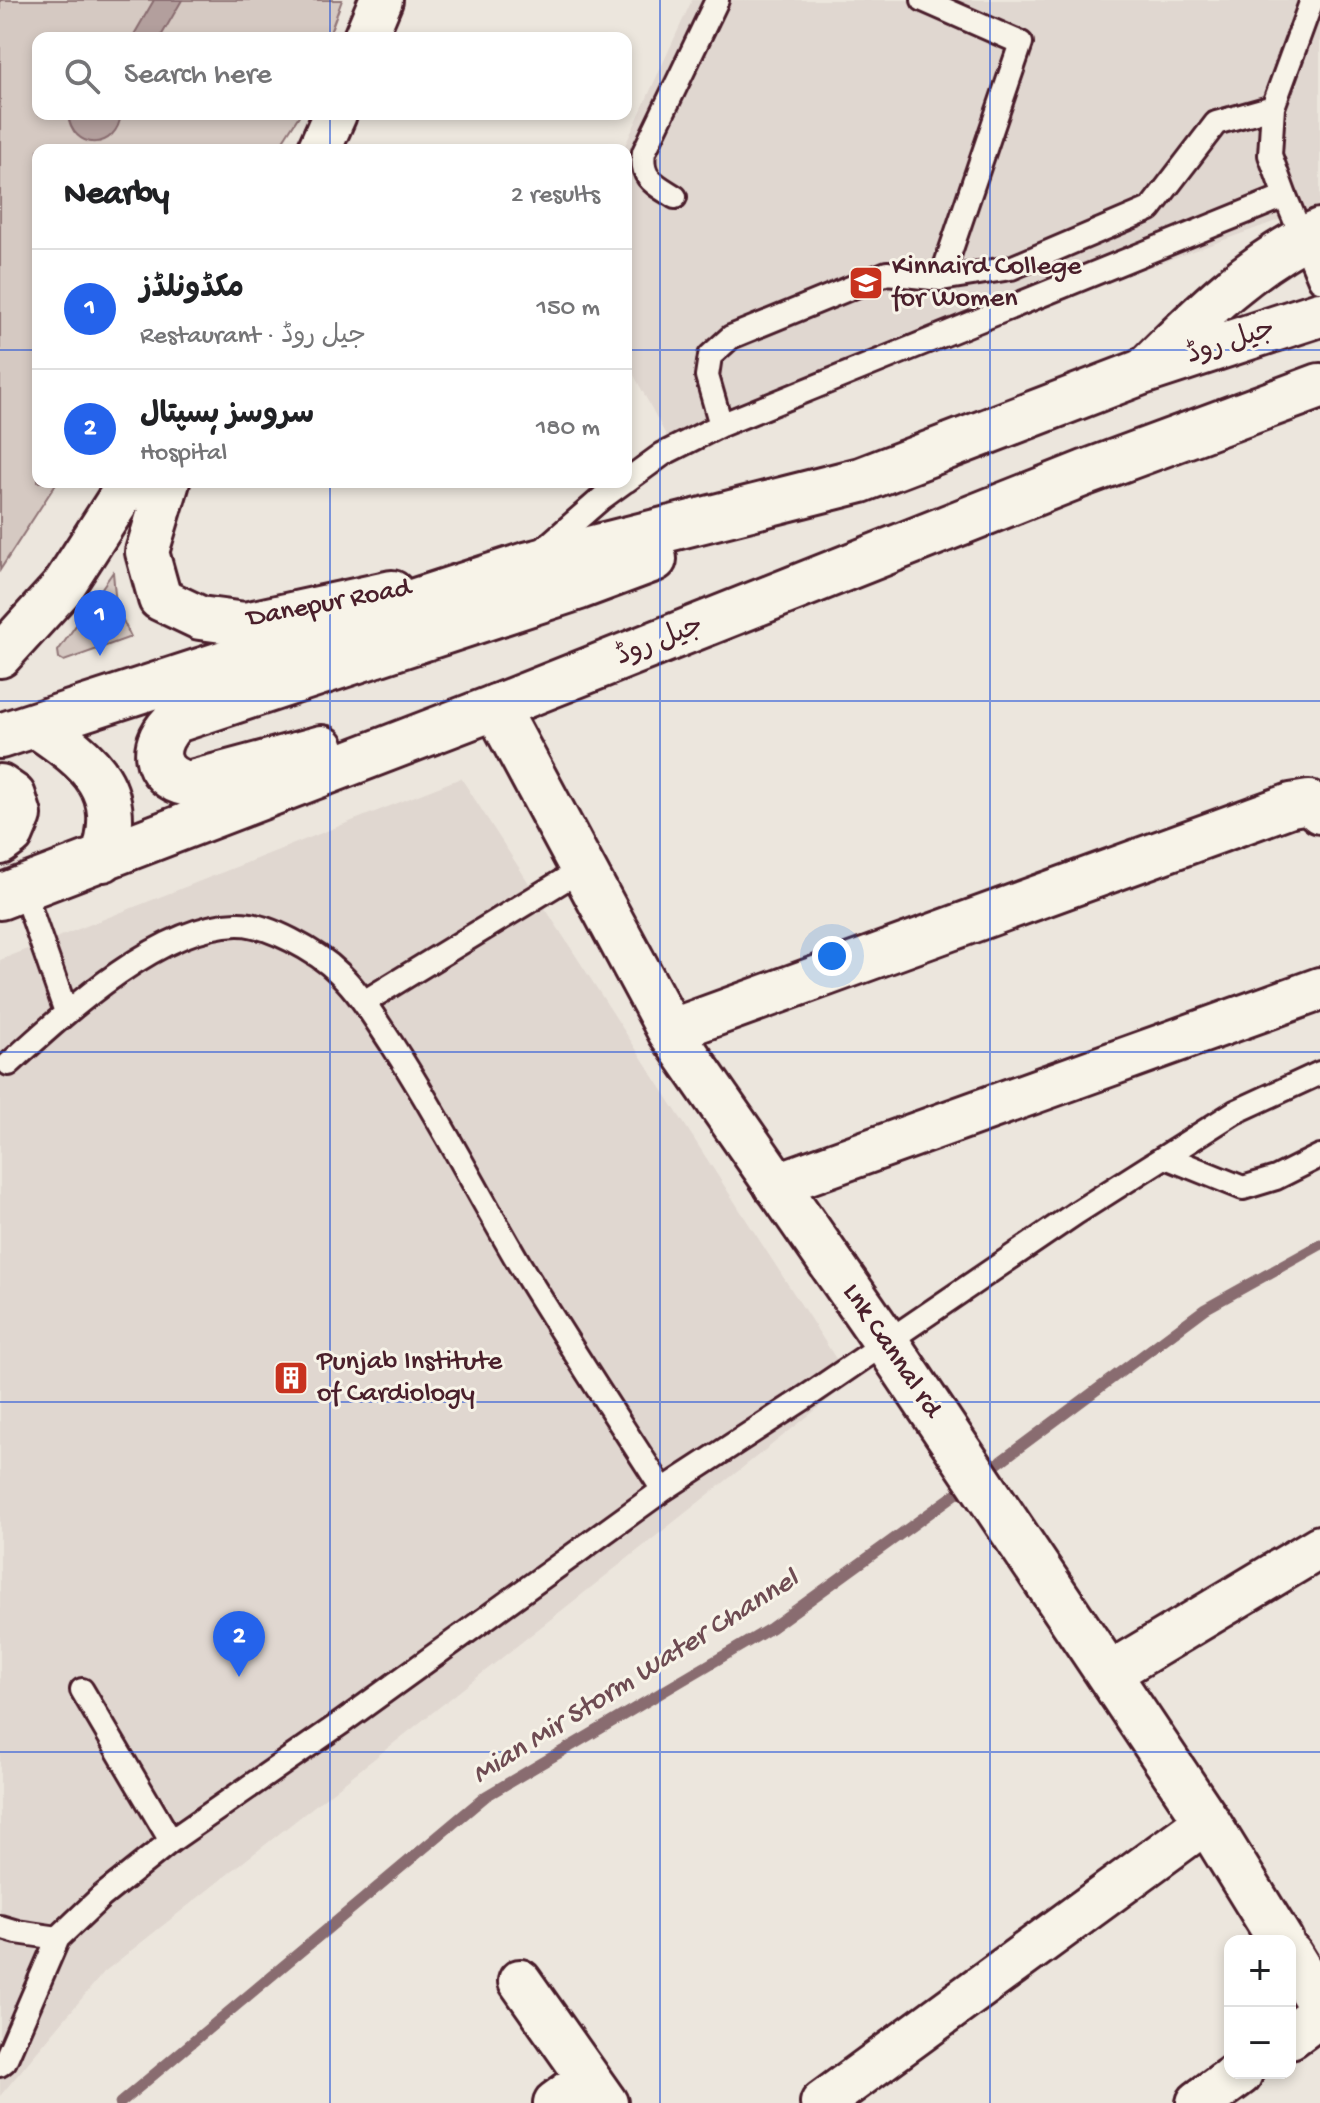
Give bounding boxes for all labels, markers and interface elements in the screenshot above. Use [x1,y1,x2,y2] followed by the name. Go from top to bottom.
[32,32,632,120] search box
[60,54,104,98] icon: search
[124,59,272,94] text: Search here
[64,176,169,216] text: Nearby
[511,181,600,212] text: 2 results
[891,251,1082,316] place label: Kinnaird College for Women
[847,264,885,302] school or university icon: Kinnaird College for Women
[140,273,244,308] text: مکڈونلڈز
[85,294,95,325] text: 1
[536,294,600,325] text: 150 m
[1182,312,1280,373] street label: جیل روڈ
[140,322,366,353] text: Restaurant · جیل روڈ
[140,399,314,434] text: سروسز ہسپتال
[84,414,96,445] text: 2
[536,414,600,445] text: 180 m
[140,439,227,470] text: Hospital
[242,571,416,636] street label: Danepur Road
[74,590,126,656] pin: 1
[611,609,709,674] street label: جیل روڈ
[812,936,852,976] your location
[834,1278,949,1426] street label: Lnk Cannal rd
[316,1346,503,1411] place label: Punjab Institute of Cardiology
[272,1359,310,1397] building icon: Punjab Institute of Cardiology
[466,1562,808,1793] water label: Mian Mir Storm Water Channel
[213,1611,265,1677] pin: 2
[1224,1935,1296,2079] map controls
[1224,1935,1296,2007] button: +
[1224,2007,1296,2079] button: −

